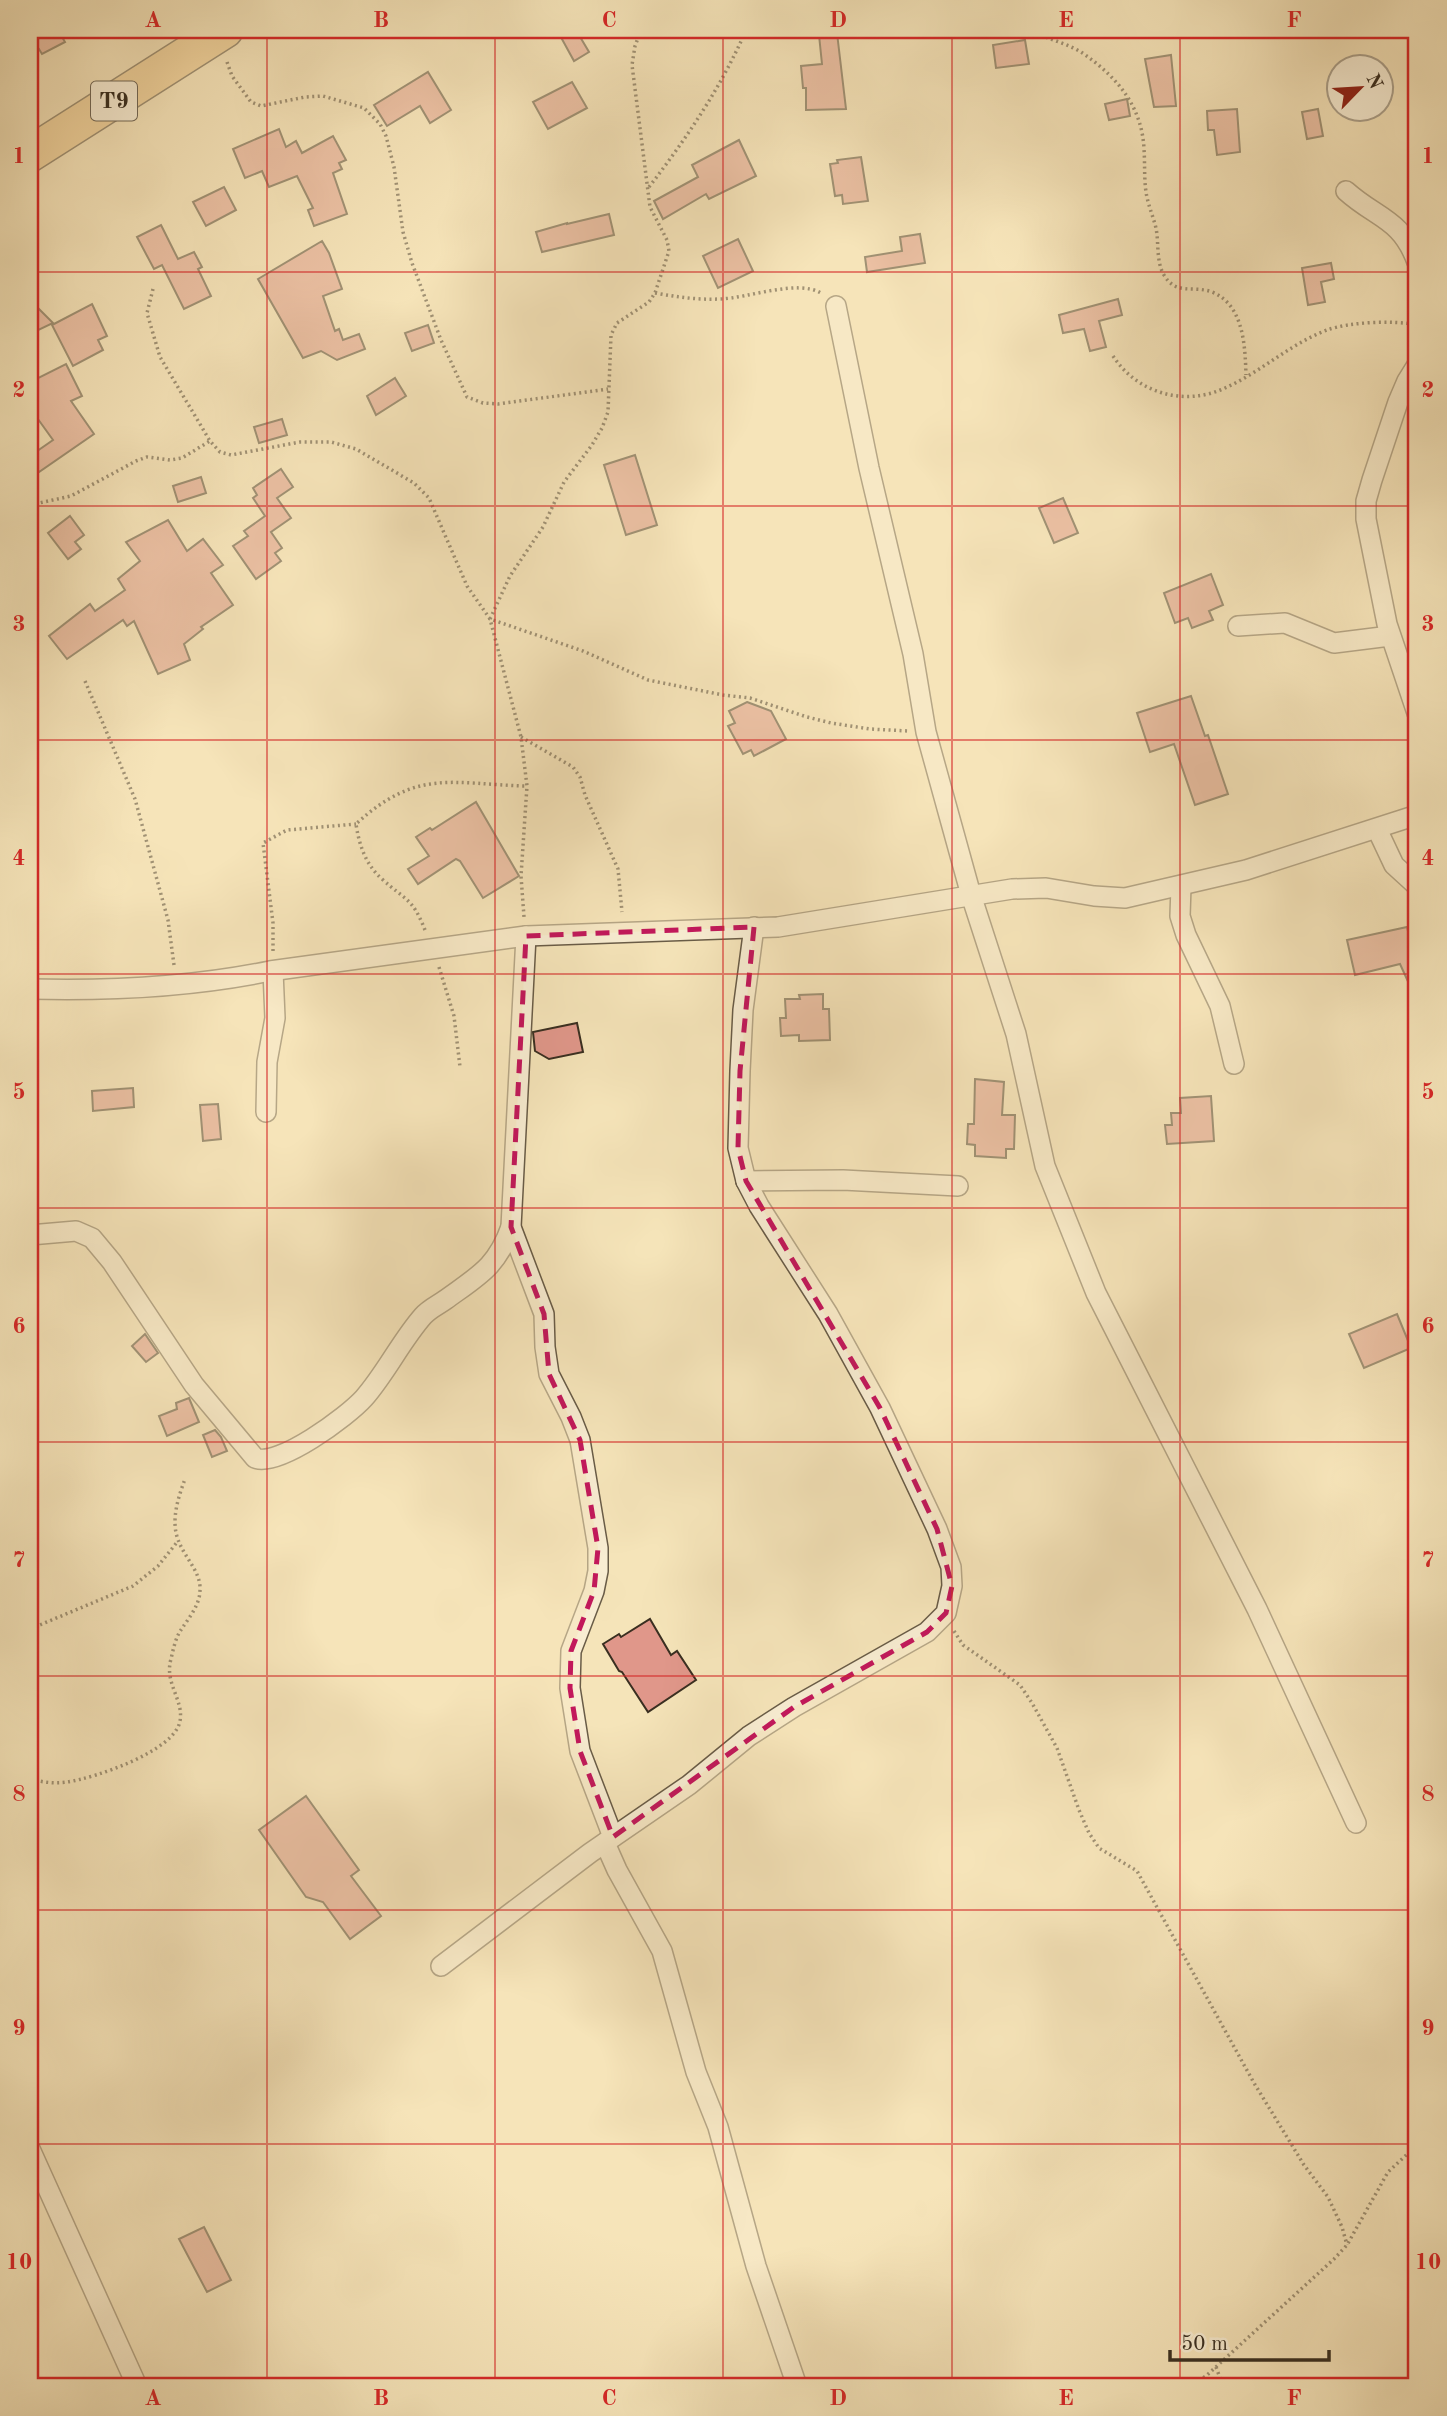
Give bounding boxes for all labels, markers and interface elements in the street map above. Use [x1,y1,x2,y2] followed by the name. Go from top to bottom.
[144,9,162,32] text: A
[373,9,389,32] text: B
[601,9,617,32] text: C
[829,9,847,32] text: D
[1058,9,1074,32] text: E
[1286,9,1302,32] text: F
[1324,52,1394,122] north arrow
[1361,71,1385,93] text: N
[91,82,137,120] road number: T9
[12,145,26,168] text: 1
[1421,145,1435,168] text: 1
[12,379,26,402] text: 2
[1421,379,1435,402] text: 2
[12,613,26,636] text: 3
[1421,613,1435,636] text: 3
[12,847,26,870] text: 4
[1421,847,1435,870] text: 4
[12,1081,26,1104] text: 5
[1421,1081,1435,1104] text: 5
[12,1315,26,1338] text: 6
[1421,1315,1435,1338] text: 6
[12,1549,26,1572] text: 7
[1421,1549,1435,1572] text: 7
[12,1783,26,1806] text: 8
[1421,1783,1435,1806] text: 8
[12,2017,26,2040] text: 9
[1421,2017,1435,2040] text: 9
[6,2251,32,2274] text: 10
[1415,2251,1441,2274] text: 10
[1170,2318,1330,2362] scale bar
[1181,2334,1228,2355] text: 50 m
[144,2387,162,2410] text: A
[373,2387,389,2410] text: B
[601,2387,617,2410] text: C
[829,2387,847,2410] text: D
[1058,2387,1074,2410] text: E
[1286,2387,1302,2410] text: F

